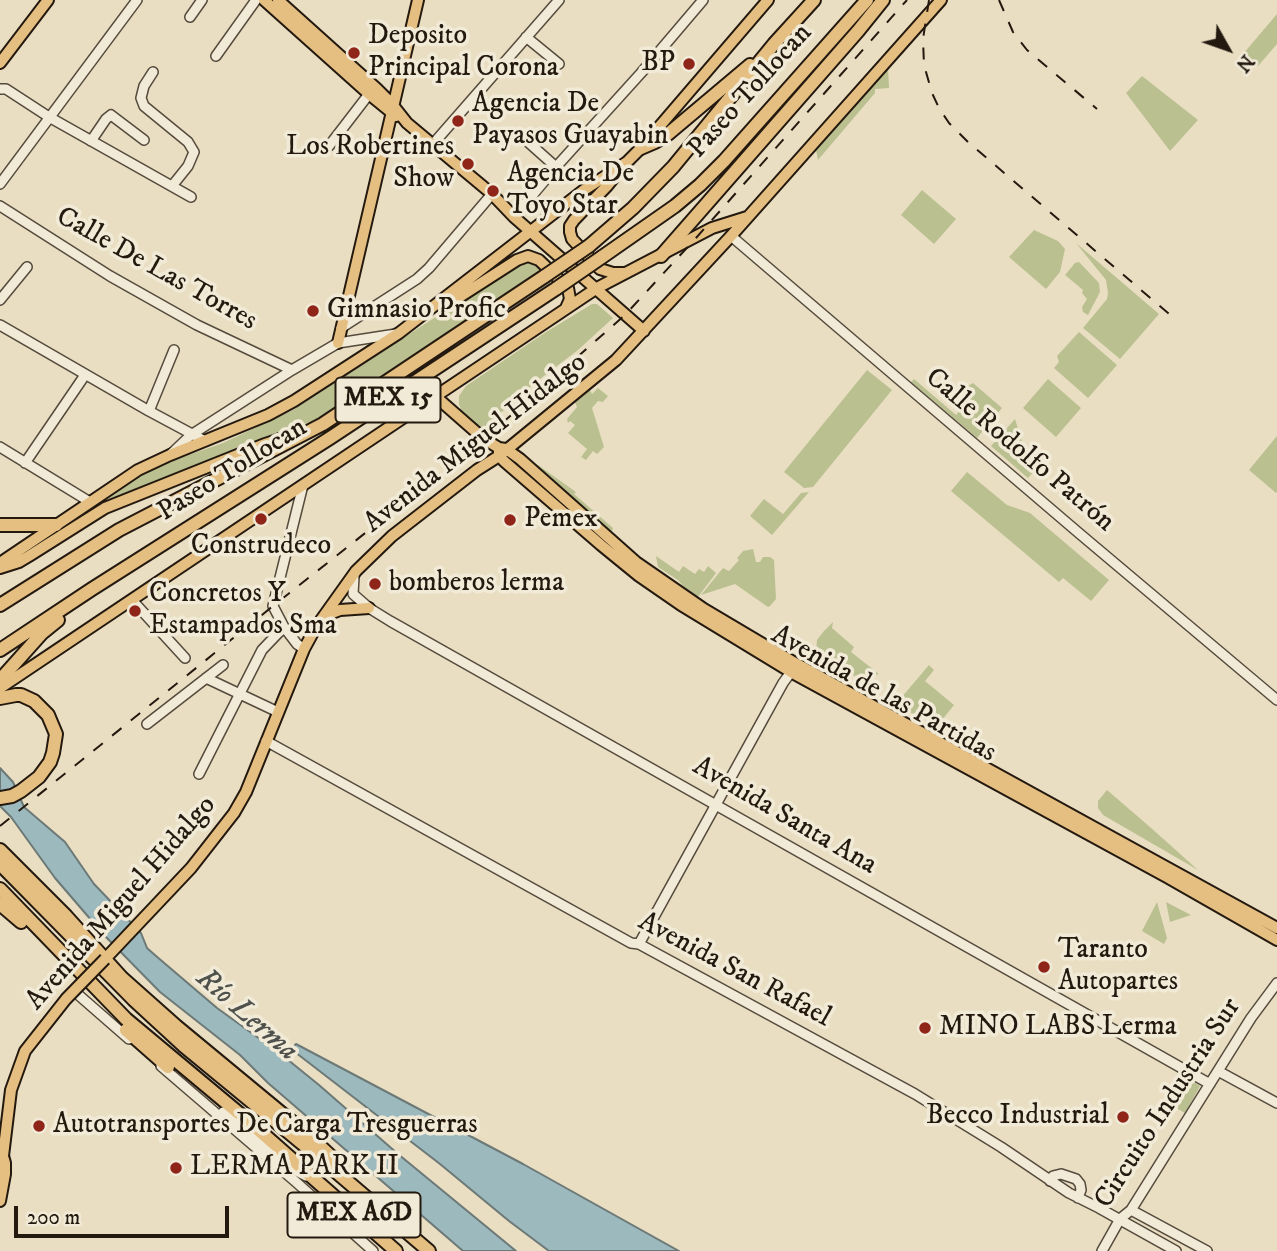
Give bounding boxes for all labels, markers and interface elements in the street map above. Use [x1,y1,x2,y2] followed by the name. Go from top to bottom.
[1193,14,1263,84] north arrow
[682,18,820,166] street label: Paseo Tollocan
[368,20,559,86] place label: Deposito Principal Corona
[346,45,362,61] marker: Deposito Principal Corona
[641,47,675,81] place label: BP
[1231,49,1258,76] text: N
[681,56,697,72] marker: BP
[472,88,668,154] place label: Agencia De Payasos Guayabin
[450,113,466,129] marker: Agencia De Payasos Guayabin
[286,131,454,197] place label: Los Robertines Show
[460,156,476,172] marker: Los Robertines Show
[507,158,634,224] place label: Agencia De Toyo Star
[485,183,501,199] marker: Agencia De Toyo Star
[50,201,262,339] street label: Calle De Las Torres
[327,294,506,328] place label: Gimnasio Profic
[305,303,321,319] marker: Gimnasio Profic
[358,347,594,541] street label: Avenida Miguel Hidalgo
[917,362,1121,540] street label: Calle Rodolfo Patrón
[336,378,440,422] road number: MEX 15
[152,412,314,530] street label: Paseo Tollocan
[524,503,598,537] place label: Pemex
[253,511,269,527] marker: Construdeco
[502,512,518,528] marker: Pemex
[191,530,331,564] place label: Construdeco
[389,567,564,601] place label: bomberos lerma
[367,576,383,592] marker: bomberos lerma
[149,578,337,644] place label: Concretos Y Estampados Sma
[127,603,143,619] marker: Concretos Y Estampados Sma
[765,619,1001,771] street label: Avenida de las Partidas
[686,751,882,883] street label: Avenida Santa Ana
[20,790,224,1018] street label: Avenida Miguel Hidalgo
[632,906,836,1036] street label: Avenida San Rafael
[1058,934,1178,1000] place label: Taranto Autopartes
[1036,959,1052,975] marker: Taranto Autopartes
[188,962,304,1070] water label: Río Lerma
[1089,993,1249,1215] street label: Circuito Industria Sur
[939,1011,1177,1045] place label: MINO LABS Lerma
[917,1020,933,1036] marker: MINO LABS Lerma
[926,1100,1109,1134] place label: Becco Industrial
[53,1109,478,1143] place label: Autotransportes De Carga Tresguerras
[1115,1109,1131,1125] marker: Becco Industrial
[31,1118,47,1134] marker: Autotransportes De Carga Tresguerras
[190,1151,399,1185] place label: LERMA PARK II
[168,1160,184,1176] marker: LERMA PARK II
[18,1192,233,1236] scale bar
[288,1192,420,1238] road number: MEX A6D
[27,1205,80,1231] text: 200 m

